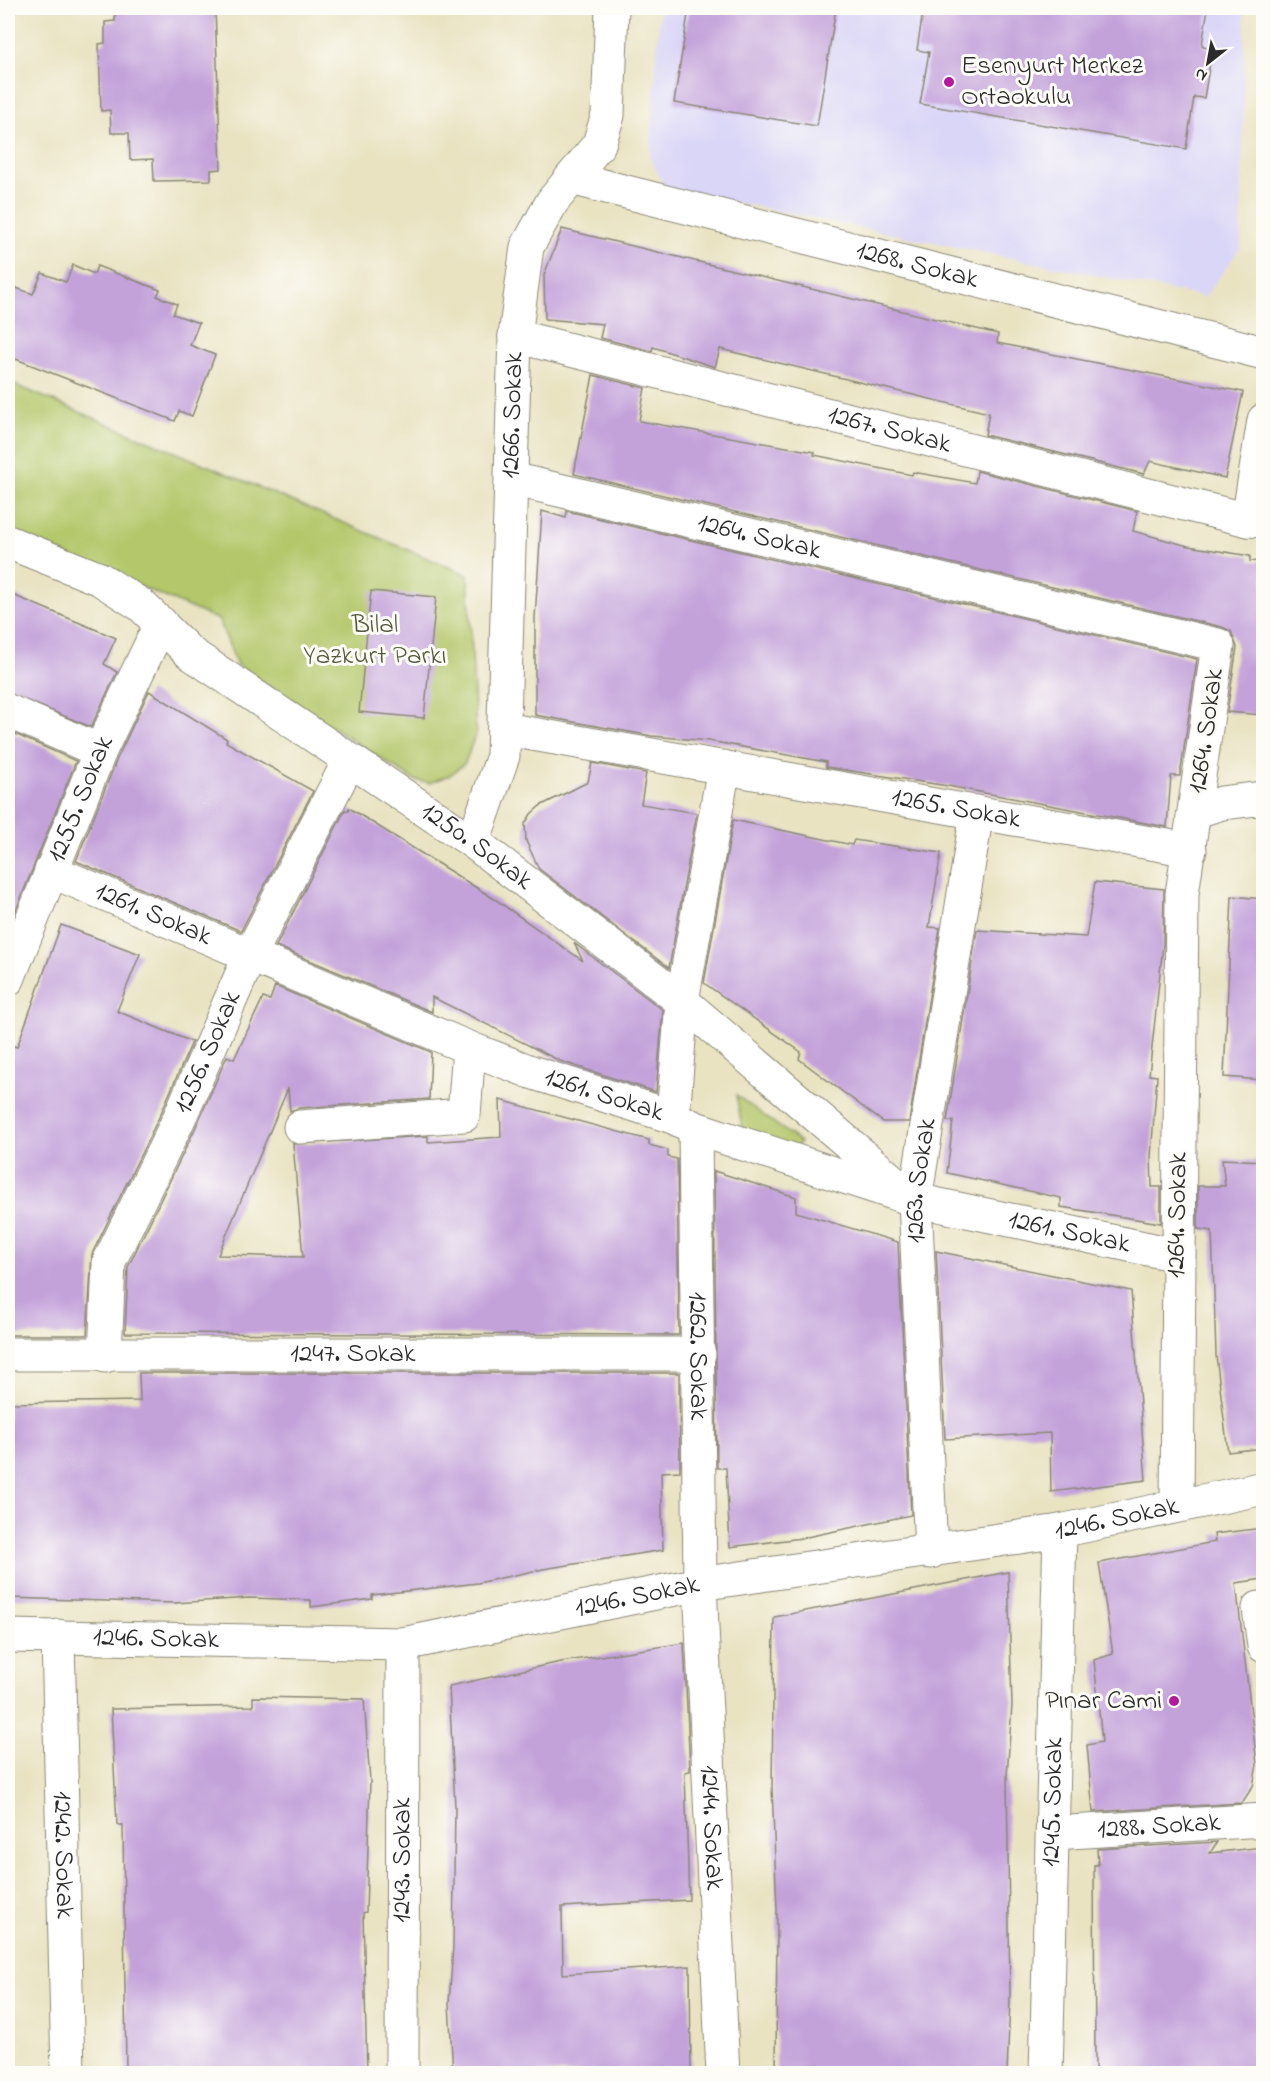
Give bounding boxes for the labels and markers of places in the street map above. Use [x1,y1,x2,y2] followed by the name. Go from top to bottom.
[961,47,1144,117] place label: Esenyurt Merkez Ortaokulu
[942,75,956,89] marker: Esenyurt Merkez Ortaokulu
[1045,1682,1162,1721] place label: Pınar Cami
[1167,1694,1181,1708] marker: Pınar Cami

